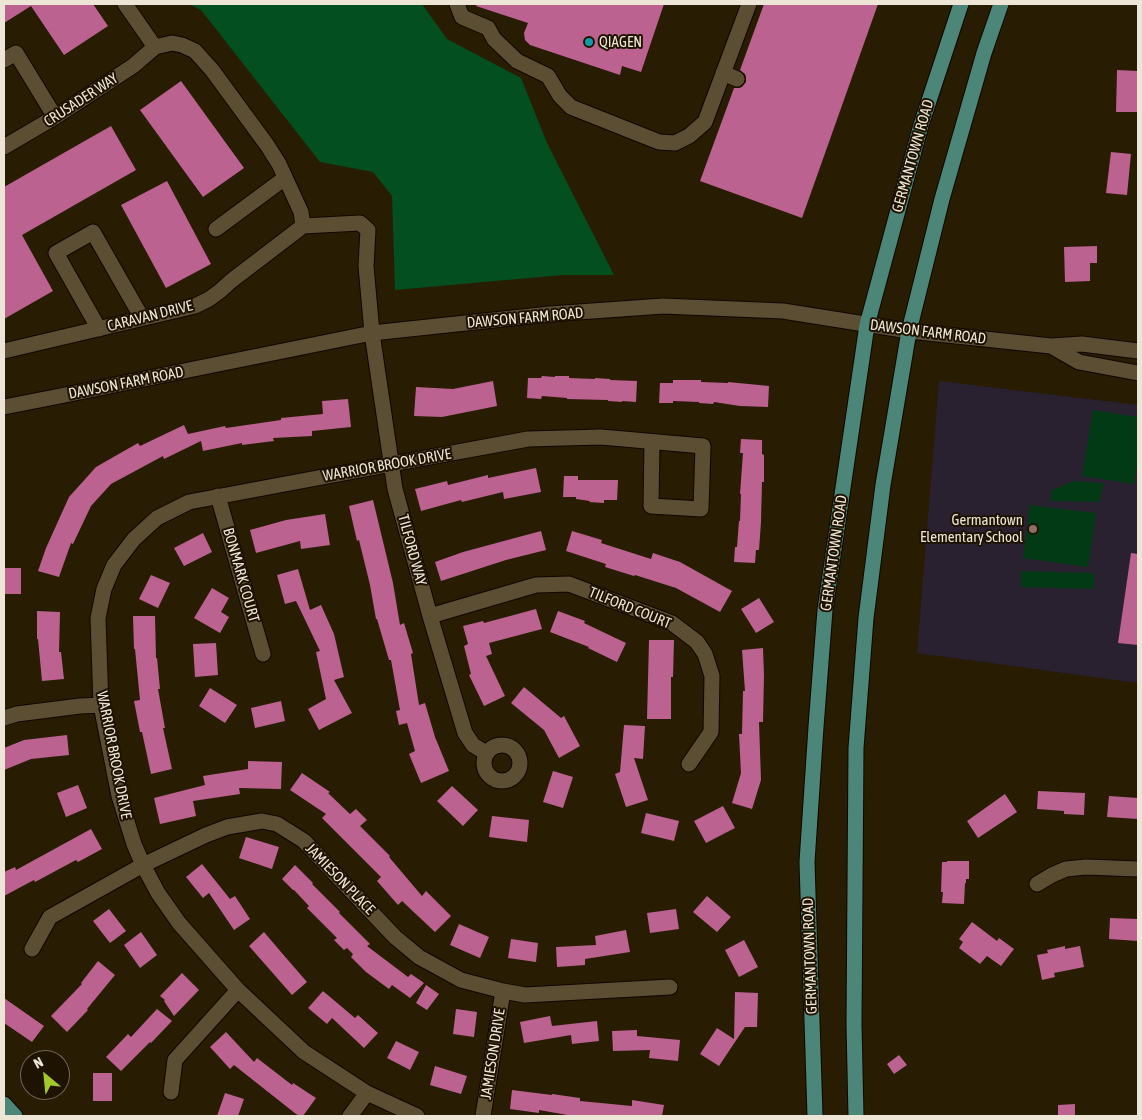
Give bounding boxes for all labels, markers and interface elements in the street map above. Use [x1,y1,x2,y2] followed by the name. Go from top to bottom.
[599,33,642,51] place label: QIAGEN
[583,36,595,48] marker: QIAGEN
[40,69,122,131] street label: CRUSADER WAY
[888,97,938,215] street label: GERMANTOWN ROAD
[105,297,195,335] street label: CARAVAN DRIVE
[466,304,584,332] street label: DAWSON FARM ROAD
[869,316,987,348] street label: DAWSON FARM ROAD
[67,363,185,403] street label: DAWSON FARM ROAD
[321,445,453,485] street label: WARRIOR BROOK DRIVE
[817,494,851,612] street label: GERMANTOWN ROAD
[920,511,1023,546] place label: Germantown Elementary School
[394,512,430,588] street label: TILFORD WAY
[1027,523,1039,535] marker: Germantown Elementary School
[219,526,263,624] street label: BONMARK COURT
[586,583,674,633] street label: TILFORD COURT
[93,690,135,820] street label: WARRIOR BROOK DRIVE
[302,840,378,918] street label: JAMIESON PLACE
[799,897,821,1015] street label: GERMANTOWN ROAD
[477,1007,509,1101] street label: JAMIESON DRIVE
[20,1050,70,1100] north arrow
[31,1054,46,1072] text: N

